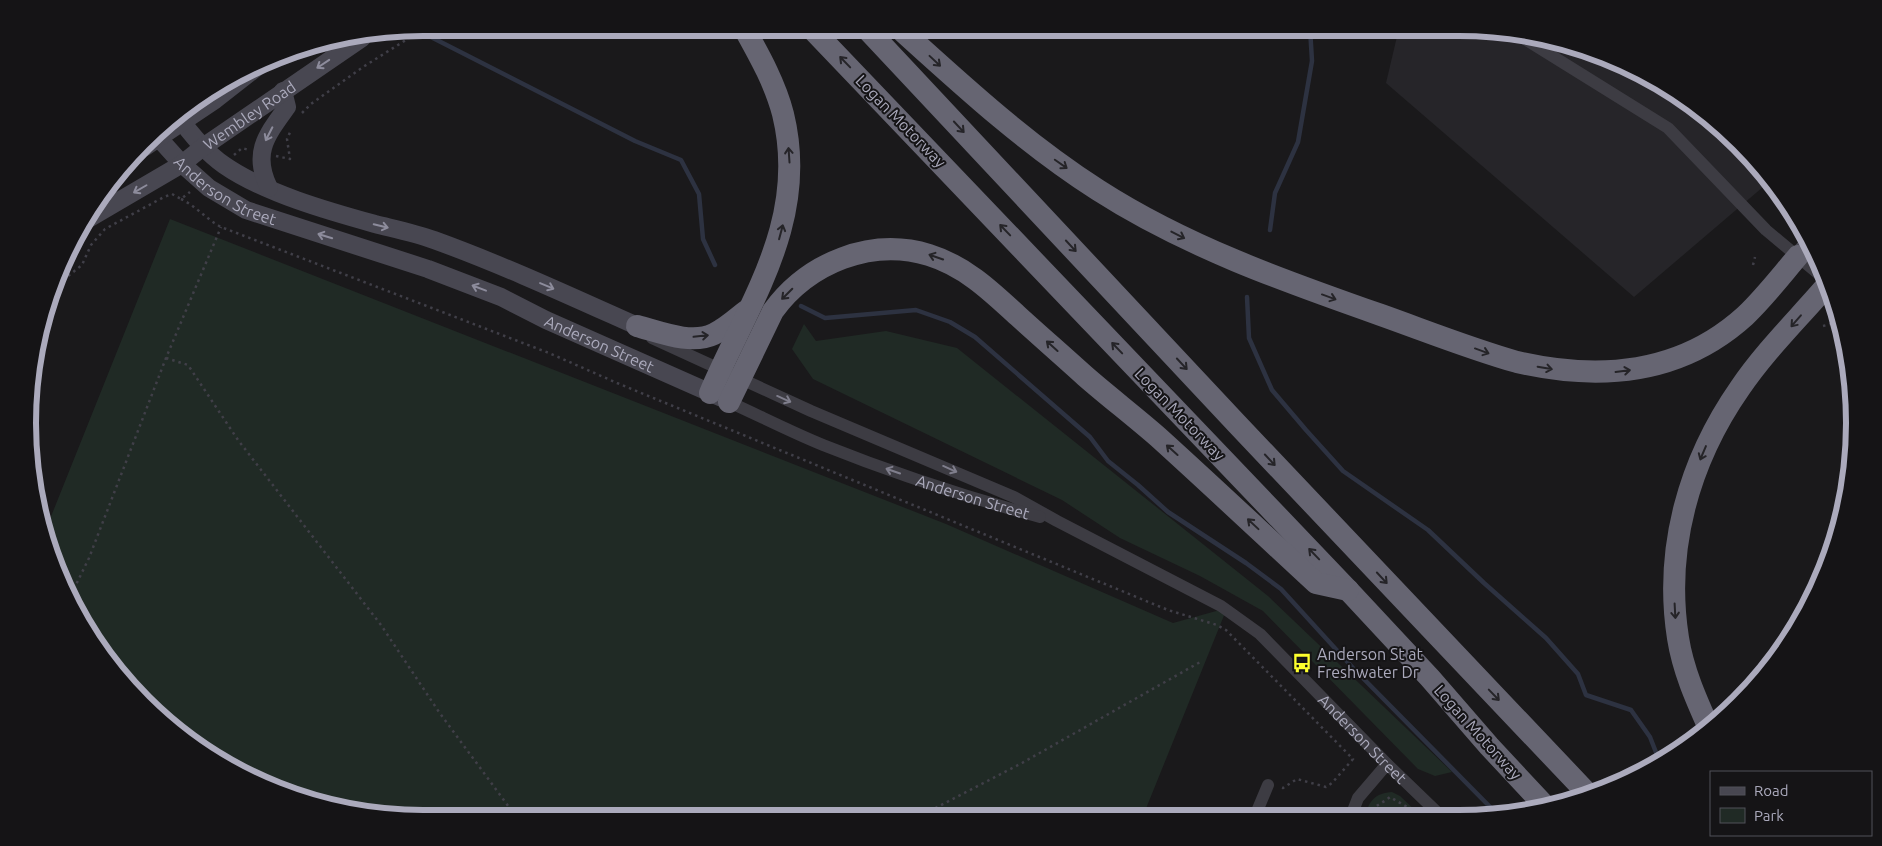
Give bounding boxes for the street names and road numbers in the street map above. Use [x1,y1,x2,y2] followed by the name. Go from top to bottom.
[852,71,950,171] street label: Logan Motorway
[200,77,299,153] street label: Wembley Road
[170,153,279,228] street label: Anderson Street
[542,312,658,376] street label: Anderson Street
[1131,364,1229,464] street label: Logan Motorway
[914,471,1032,523] street label: Anderson Street
[1431,681,1525,783] street label: Logan Motorway
[1315,690,1411,787] street label: Anderson Street

